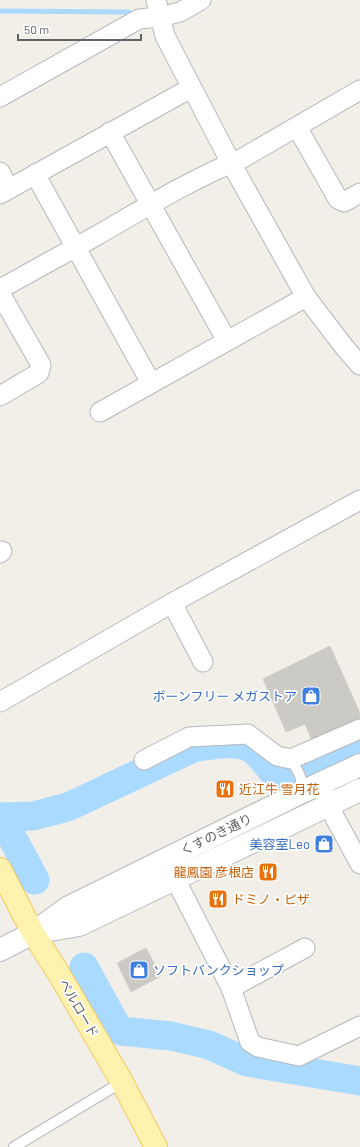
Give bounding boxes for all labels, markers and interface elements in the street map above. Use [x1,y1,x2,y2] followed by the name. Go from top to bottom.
[18,16,141,42] scale bar
[24,22,49,36] text: 50 m
[300,685,322,707] shop icon: ボーンフリー メガストア
[152,688,297,704] place label: ボーンフリー メガストア
[214,778,236,800] restaurant icon: 近江牛 雪月花
[239,781,320,797] place label: 近江牛 雪月花
[178,810,254,858] street label: くすのき通り
[313,833,335,855] shop icon: 美容室Leo
[250,836,310,852] place label: 美容室Leo
[257,861,279,883] restaurant icon: 龍鳳園 彦根店
[173,864,254,880] place label: 龍鳳園 彦根店
[207,888,229,910] restaurant icon: ドミノ・ピザ
[232,891,310,907] place label: ドミノ・ピザ
[128,959,150,981] shop icon: ソフトバンクショップ
[153,962,284,978] place label: ソフトバンクショップ
[56,976,102,1040] street label: ベルロード

